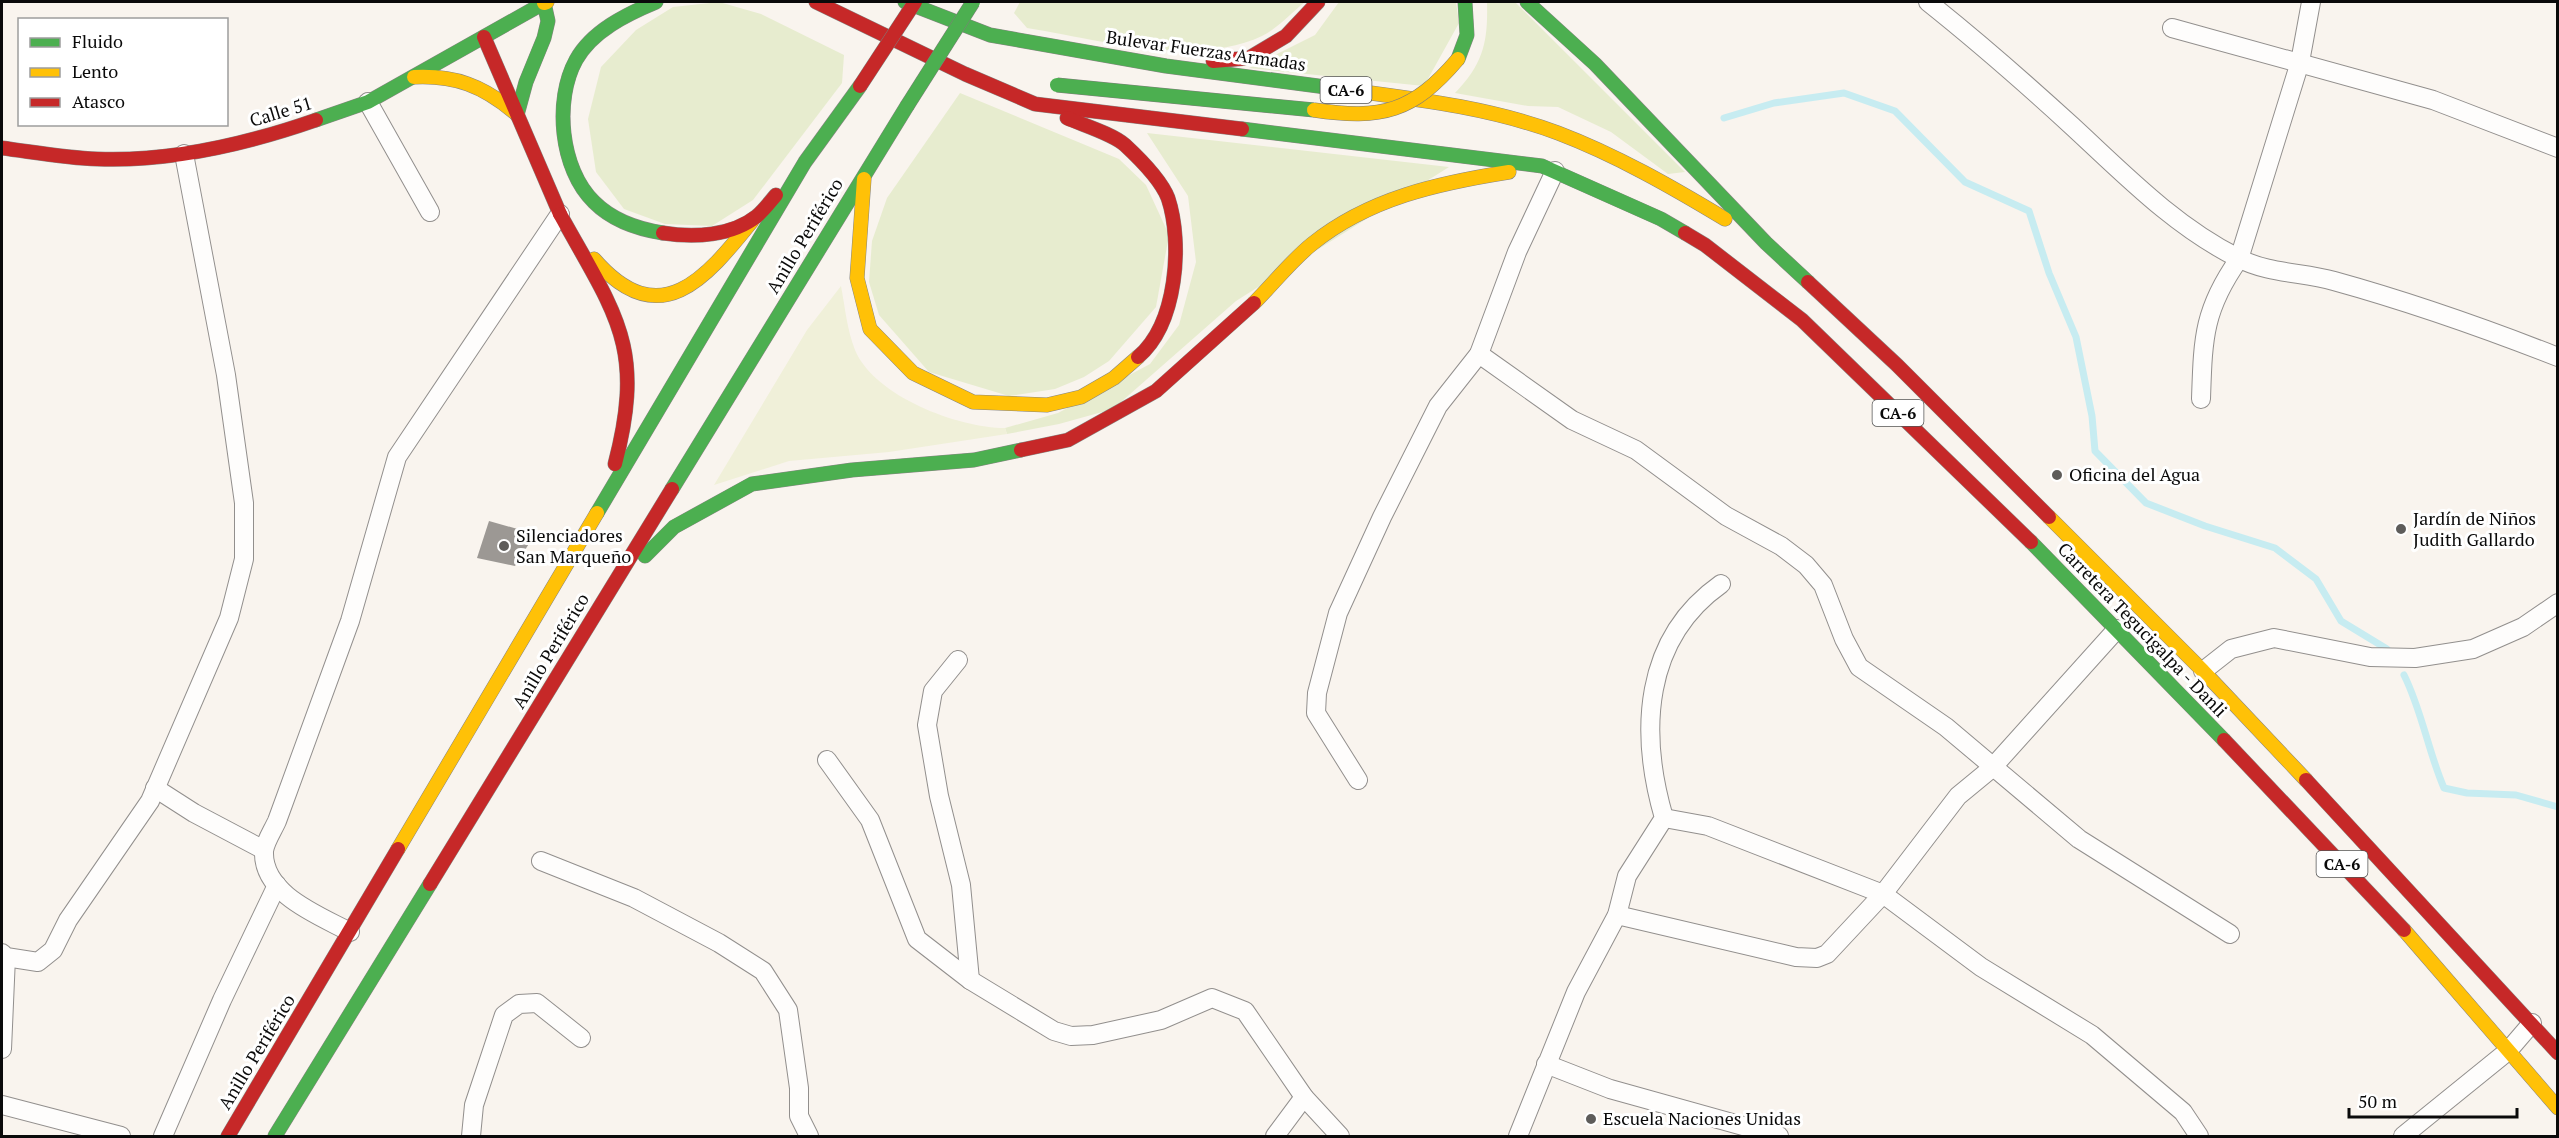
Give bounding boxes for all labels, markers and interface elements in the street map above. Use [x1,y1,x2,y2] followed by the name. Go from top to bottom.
[18,18,228,126] legend
[1105,24,1308,76] street label: Bulevar Fuerzas Armadas
[72,29,123,53] text: Fluido
[72,59,118,83] text: Lento
[1320,77,1372,103] road number: CA-6
[72,89,125,113] text: Atasco
[247,90,315,132] street label: Calle 51
[760,173,848,298] street label: Anillo Periférico
[1872,400,1924,426] road number: CA-6
[2069,462,2200,486] place label: Oficina del Agua
[2050,468,2064,482] marker: Oficina del Agua
[2413,506,2536,551] place label: Jardín de Niños Judith Gallardo
[2394,522,2408,536] marker: Jardín de Niños Judith Gallardo
[516,523,631,568] place label: Silenciadores San Marqueño
[2053,537,2233,722] street label: Carretera Tegucigalpa - Danli
[497,539,511,553] marker: Silenciadores San Marqueño
[506,588,594,713] street label: Anillo Periférico
[2316,851,2368,877] road number: CA-6
[212,989,300,1114] street label: Anillo Periférico
[2349,1081,2517,1119] scale bar
[2358,1089,2398,1113] text: 50 m
[1603,1106,1801,1130] place label: Escuela Naciones Unidas
[1584,1112,1598,1126] marker: Escuela Naciones Unidas

